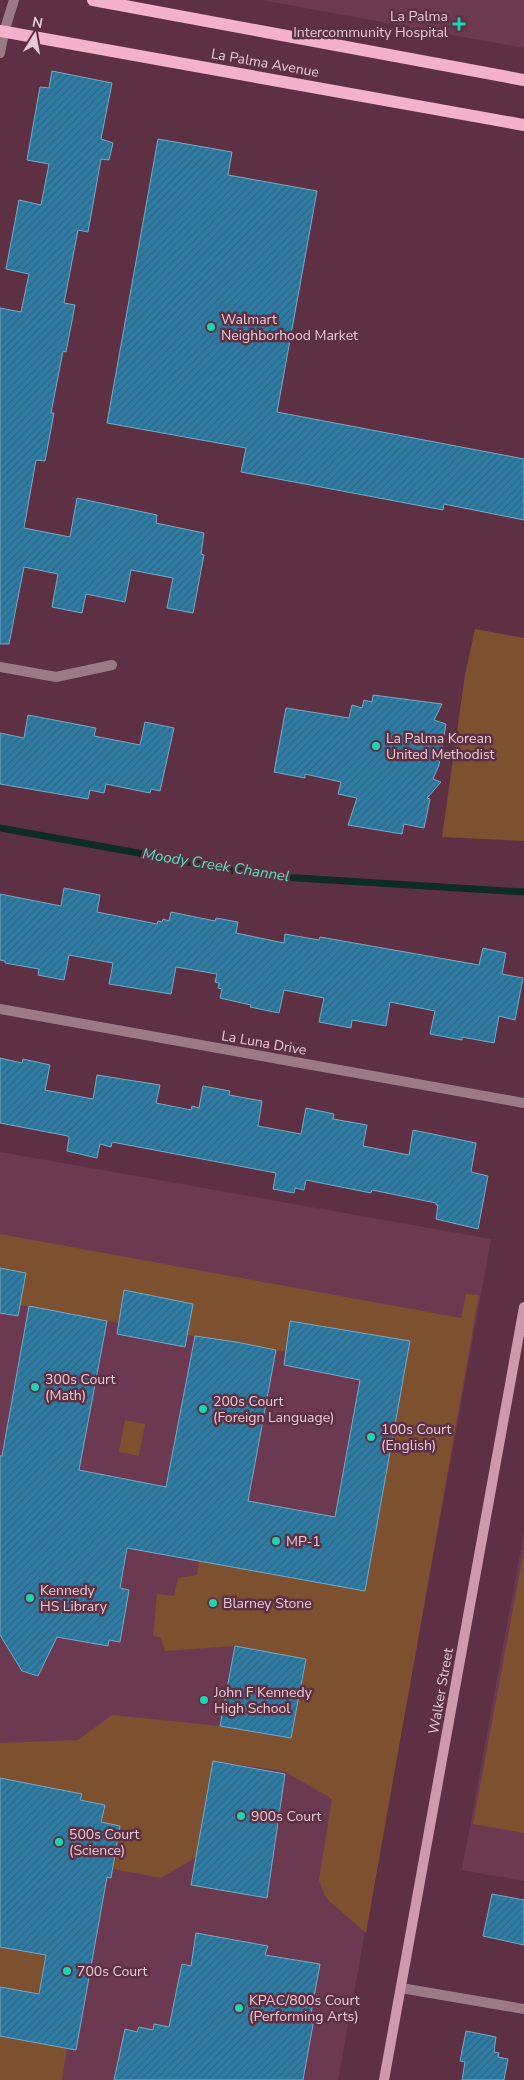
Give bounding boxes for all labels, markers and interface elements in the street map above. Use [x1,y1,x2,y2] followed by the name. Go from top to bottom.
[293,7,449,42] place label: La Palma Intercommunity Hospital
[10,10,60,60] north arrow
[30,12,44,33] text: N
[452,17,466,31] marker: La Palma Intercommunity Hospital
[210,44,320,82] street label: La Palma Avenue
[221,310,358,345] place label: Walmart Neighborhood Market
[205,321,217,333] marker: Walmart Neighborhood Market
[386,729,495,764] place label: La Palma Korean United Methodist
[370,740,382,752] marker: La Palma Korean United Methodist
[141,844,291,886] water label: Moody Creek Channel
[220,1026,308,1060] street label: La Luna Drive
[45,1370,115,1405] place label: 300s Court (Math)
[29,1381,41,1393] marker: 300s Court (Math)
[213,1392,334,1427] place label: 200s Court (Foreign Language)
[197,1403,209,1415] marker: 200s Court (Foreign Language)
[381,1420,451,1455] place label: 100s Court (English)
[365,1431,377,1443] marker: 100s Court (English)
[286,1532,321,1551] place label: MP-1
[270,1535,282,1547] marker: MP-1
[40,1581,108,1616] place label: Kennedy HS Library
[24,1592,36,1604] marker: Kennedy HS Library
[223,1594,312,1613] place label: Blarney Stone
[207,1597,219,1609] marker: Blarney Stone
[424,1646,458,1736] street label: Walker Street
[213,1683,313,1718] place label: John F Kennedy High School
[198,1694,210,1706] marker: John F Kennedy High School
[251,1807,321,1826] place label: 900s Court
[235,1810,247,1822] marker: 900s Court
[69,1825,139,1860] place label: 500s Court (Science)
[53,1836,65,1848] marker: 500s Court (Science)
[77,1962,147,1981] place label: 700s Court
[61,1965,73,1977] marker: 700s Court
[249,1991,360,2026] place label: KPAC/800s Court (Performing Arts)
[233,2002,245,2014] marker: KPAC/800s Court (Performing Arts)

